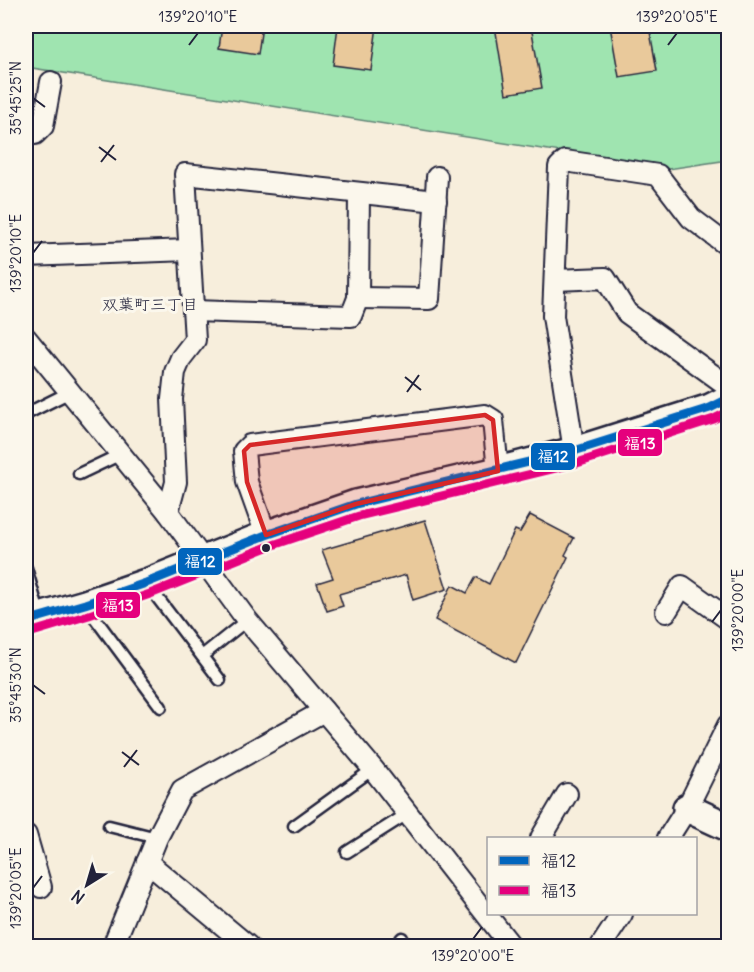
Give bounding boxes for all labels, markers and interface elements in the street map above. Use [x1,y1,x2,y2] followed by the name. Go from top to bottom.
[159,7,238,26] text: 139°20'10"E
[636,7,718,26] text: 139°20'05"E
[6,61,25,135] text: 35°45'25"N
[6,213,25,292] text: 139°20'10"E
[102,294,198,314] district label: 双葉町三丁目
[617,428,663,457] line badge: 福13
[624,433,656,453] text: 福13
[530,442,576,471] line badge: 福12
[537,446,569,466] text: 福12
[260,542,272,554] unlabelled marker
[177,547,223,576] line badge: 福12
[184,551,216,571] text: 福12
[728,568,747,651] text: 139°20'00"E
[95,591,141,619] line badge: 福13
[102,595,134,615] text: 福13
[6,647,25,723] text: 35°45'30"N
[487,837,697,915] legend
[6,847,25,929] text: 139°20'05"E
[541,849,576,872] text: 福12
[57,855,117,915] north arrow
[541,879,576,902] text: 福13
[68,886,88,908] text: N
[432,946,515,965] text: 139°20'00"E

